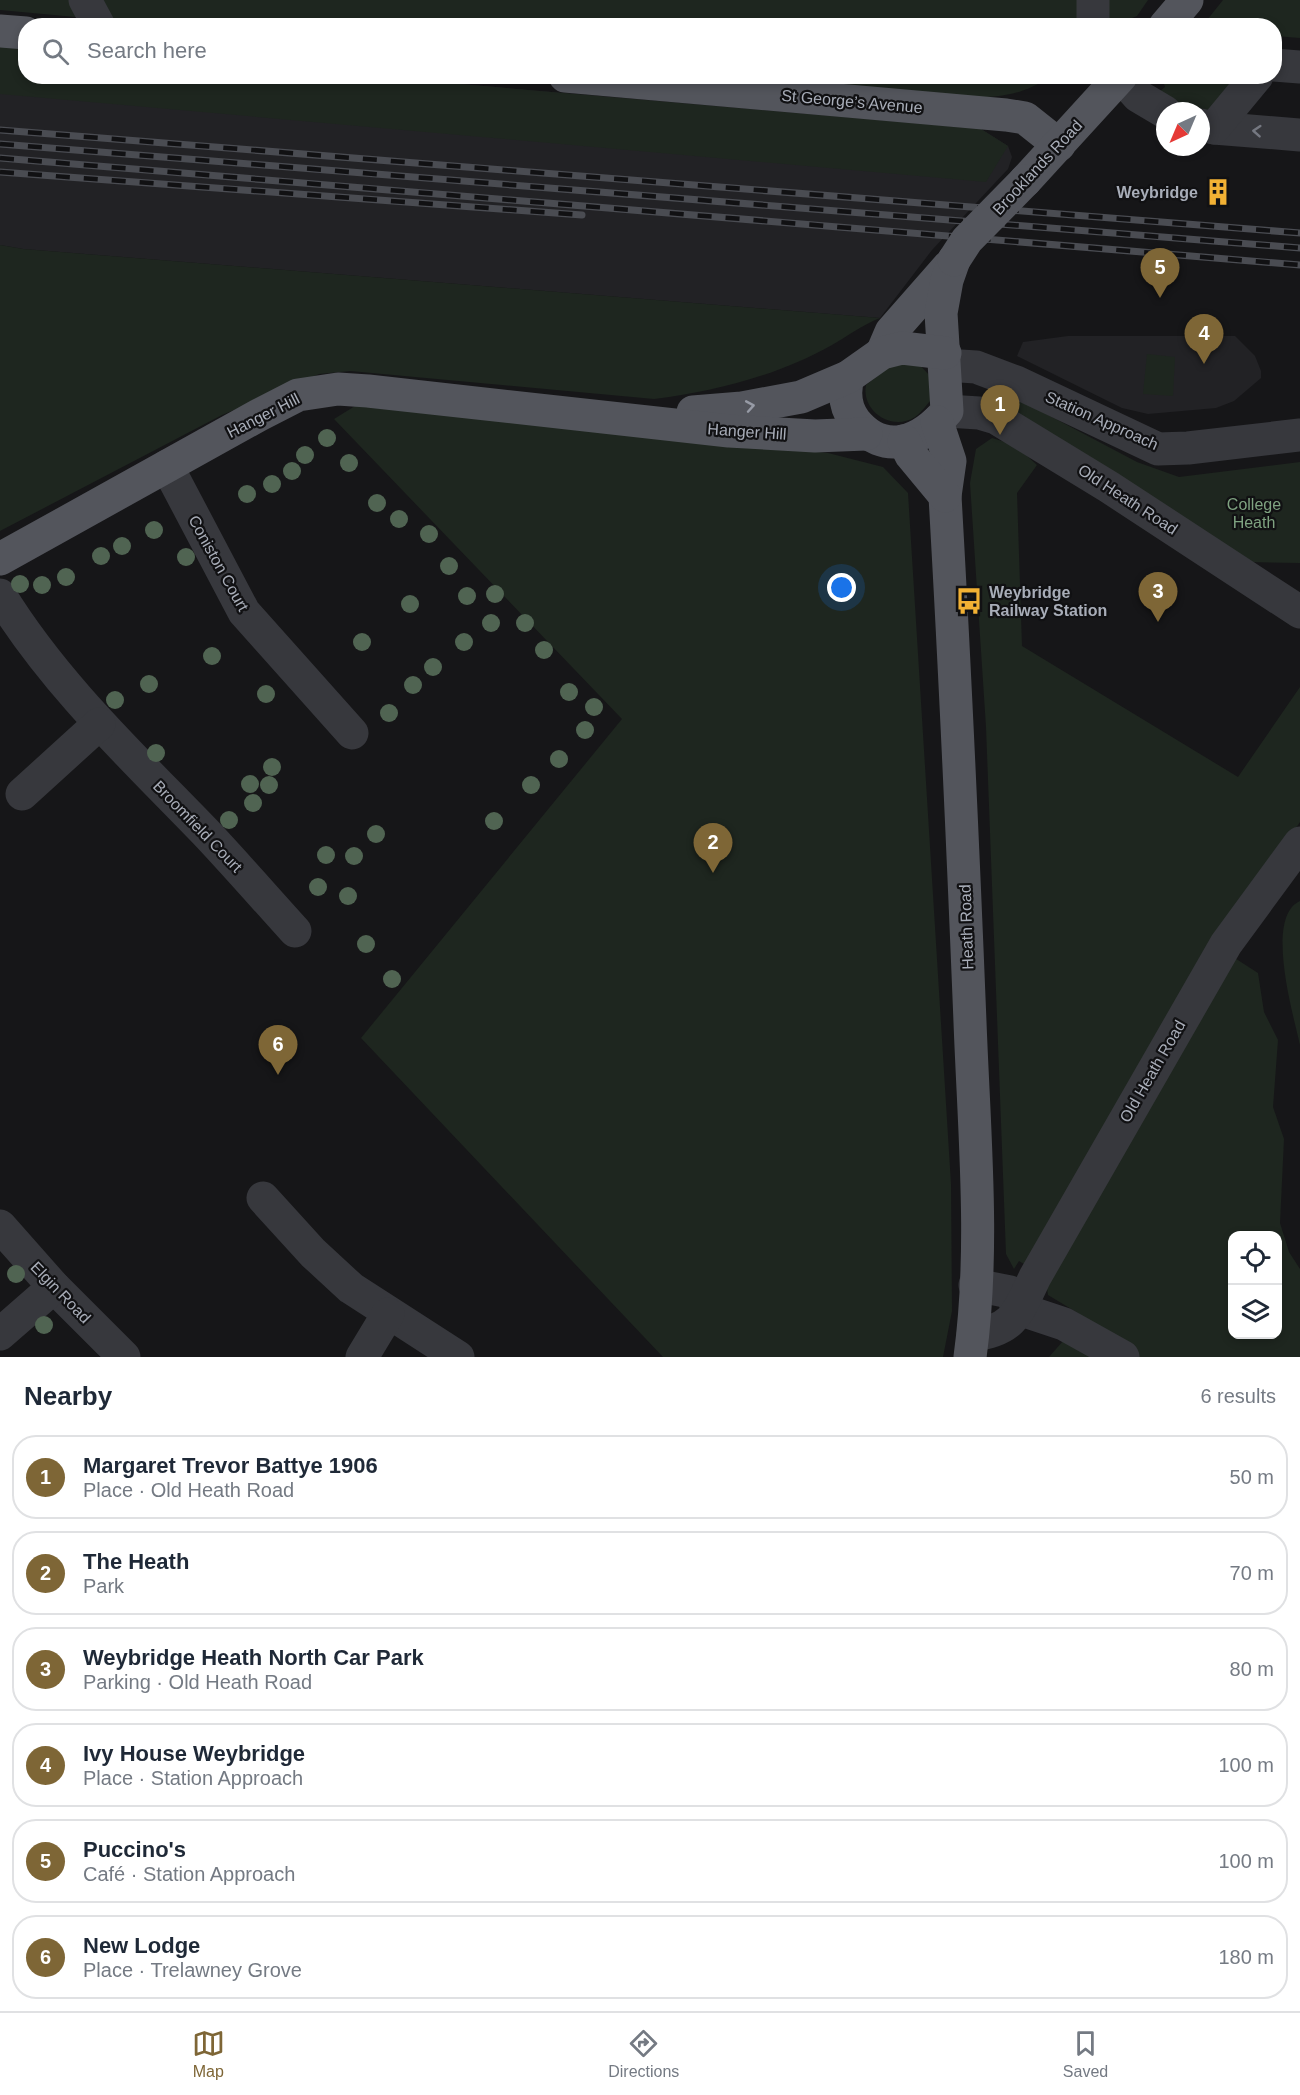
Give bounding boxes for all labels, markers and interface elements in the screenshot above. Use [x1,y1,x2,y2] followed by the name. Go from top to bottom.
[18,18,1282,84] search box
[39,35,72,68] icon: search
[87,38,207,63] text: Search here
[781,87,923,116] street label: St George’s Avenue
[1156,102,1210,156] north arrow
[989,117,1085,218] street label: Brooklands Road
[1253,125,1262,138] one-way arrow
[1203,177,1233,207] building icon: Weybridge
[1117,184,1198,201] place label: Weybridge
[1140,248,1180,298] pin: 5
[1184,314,1224,364] pin: 4
[980,386,1020,435] pin: 1
[1043,388,1161,453] street label: Station Approach
[224,390,302,441] street label: Hanger Hill
[745,401,754,413] one-way arrow
[707,420,787,443] street label: Hanger Hill
[1075,461,1180,538] street label: Old Heath Road
[1227,496,1281,531] park label: College Heath
[185,512,252,615] street label: Coniston Court
[1138,572,1178,622] pin: 3
[827,573,856,602] your location
[989,584,1107,619] place label: Weybridge Railway Station
[954,586,984,616] bus stop icon: Weybridge Railway Station
[150,777,246,876] street label: Broomfield Court
[694,824,732,873] pin: 2
[957,884,976,970] street label: Heath Road
[1116,1017,1188,1125] street label: Old Heath Road
[258,1026,298,1075] pin: 6
[1228,1231,1282,1339] map controls
[1228,1231,1282,1285] button: locate
[27,1258,94,1326] street label: Elgin Road
[1228,1285,1282,1339] button: layers
[24,1381,112,1411] text: Nearby
[1200,1385,1276,1407] text: 6 results
[83,1453,378,1478] text: Margaret Trevor Battye 1906
[40,1466,51,1488] text: 1
[1230,1466,1274,1488] text: 50 m
[83,1479,294,1501] text: Place · Old Heath Road
[83,1549,189,1574] text: The Heath
[40,1562,51,1584] text: 2
[1230,1562,1274,1584] text: 70 m
[83,1575,124,1597] text: Park
[83,1645,424,1670] text: Weybridge Heath North Car Park
[40,1658,51,1680] text: 3
[1230,1658,1274,1680] text: 80 m
[83,1671,312,1693] text: Parking · Old Heath Road
[83,1741,305,1766] text: Ivy House Weybridge
[40,1754,51,1776] text: 4
[1218,1754,1274,1776] text: 100 m
[83,1767,303,1789] text: Place · Station Approach
[83,1837,186,1862] text: Puccino's
[40,1850,51,1872] text: 5
[1218,1850,1274,1872] text: 100 m
[83,1863,295,1885] text: Café · Station Approach
[83,1933,200,1958] text: New Lodge
[40,1946,51,1968] text: 6
[1218,1946,1274,1968] text: 180 m
[83,1959,302,1981] text: Place · Trelawney Grove
[192,2027,225,2081] tab: Map
[608,2027,679,2081] tab: Directions
[1063,2027,1108,2081] tab: Saved

